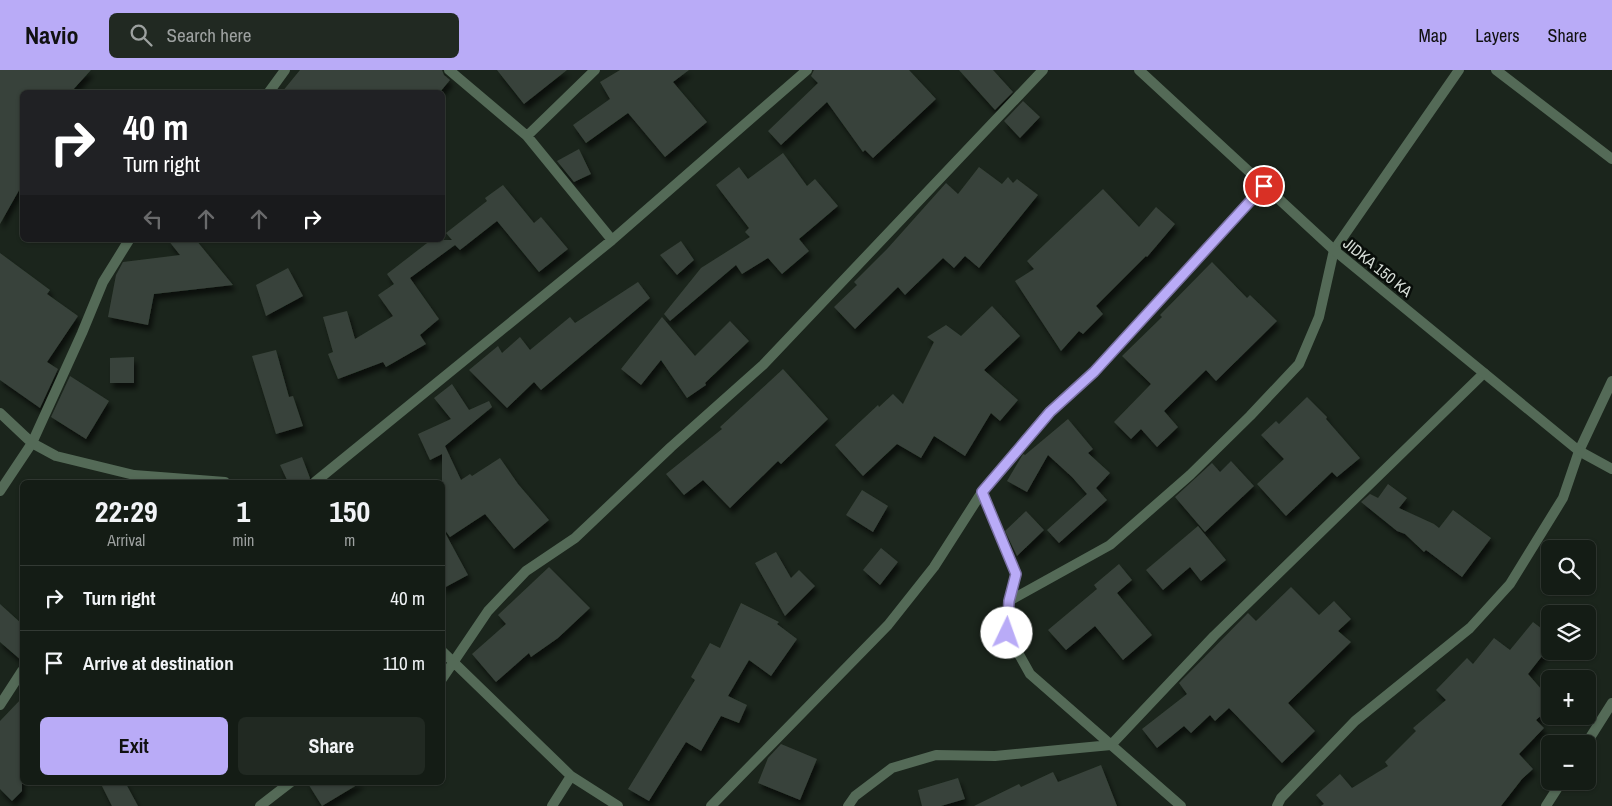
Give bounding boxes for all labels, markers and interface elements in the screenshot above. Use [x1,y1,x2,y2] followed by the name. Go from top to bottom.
[109,13,459,58] search box
[25,19,79,51] text: Navio
[127,21,155,49] icon: search
[167,22,251,48] text: Search here
[1419,23,1447,48] text: Map
[1475,23,1520,48] text: Layers
[1548,23,1587,48] text: Share
[123,104,188,151] text: 40 m
[40,110,105,175] icon: right
[123,149,200,179] text: Turn right
[1243,165,1285,207] pin
[1250,172,1278,200] icon: arrive
[139,205,167,233] icon: left
[192,205,220,233] icon: ahead
[245,205,273,233] icon: ahead
[298,205,326,233] icon: right
[1339,232,1417,302] street label: JIDKA 150 KA
[95,491,158,531] text: 22:29
[237,491,250,531] text: 1
[329,491,370,531] text: 150
[107,529,145,551] text: Arrival
[232,529,254,551] text: min
[344,529,355,551] text: m
[1541,540,1596,790] map controls
[1541,540,1596,595] button: search
[40,584,68,612] icon: right
[83,585,155,611] text: Turn right
[390,585,425,611] text: 40 m
[1541,605,1596,660] button: layers
[980,606,1032,658] position arrow
[40,649,68,677] icon: arrive
[83,650,234,676] text: Arrive at destination
[383,650,425,676] text: 110 m
[1541,670,1596,725] button: +
[40,717,228,775] button: Exit
[238,717,425,775] button: Share
[1541,735,1596,790] button: −

